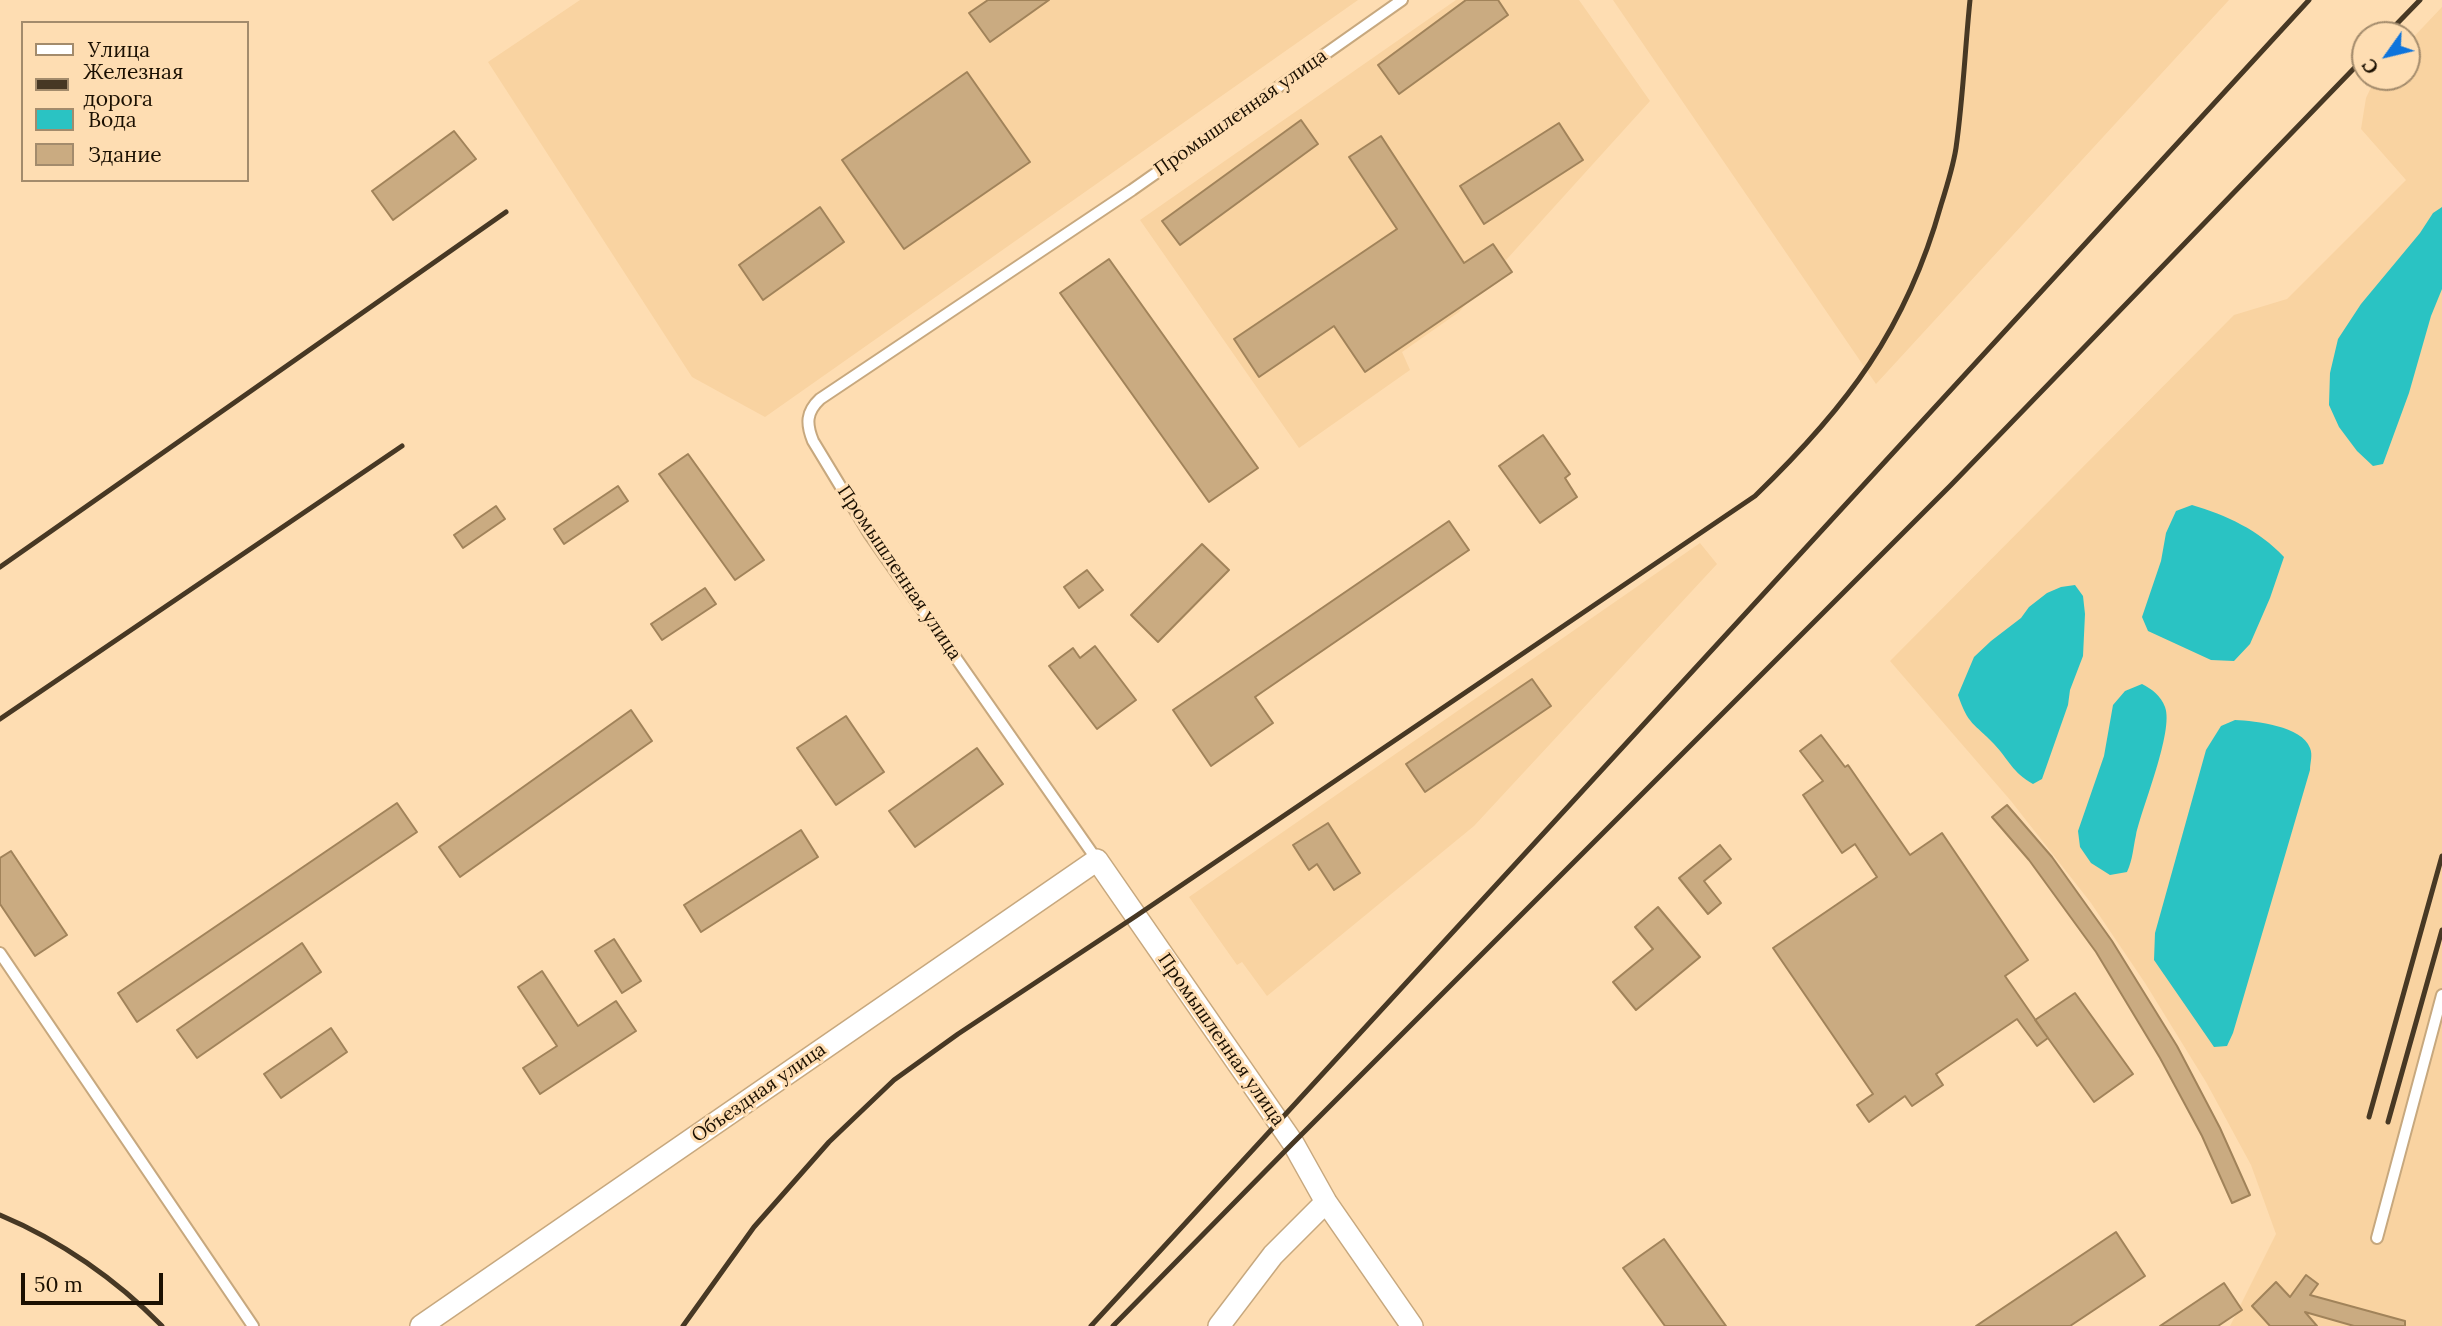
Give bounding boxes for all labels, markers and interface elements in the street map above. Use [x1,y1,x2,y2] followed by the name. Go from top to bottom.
[21,21,248,182] legend
[2351,21,2421,91] north arrow
[88,36,150,63] text: Улица
[1150,45,1332,181] street label: Промышленная улица
[2357,54,2384,79] text: С
[83,58,183,112] text: Железная дорога
[88,106,137,133] text: Вода
[88,141,162,168] text: Здание
[832,481,966,665] street label: Промышленная улица
[1153,949,1289,1131] street label: Промышленная улица
[688,1038,830,1148] street label: Объездная улица
[24,1260,166,1304] scale bar
[34,1271,83,1298] text: 50 m

